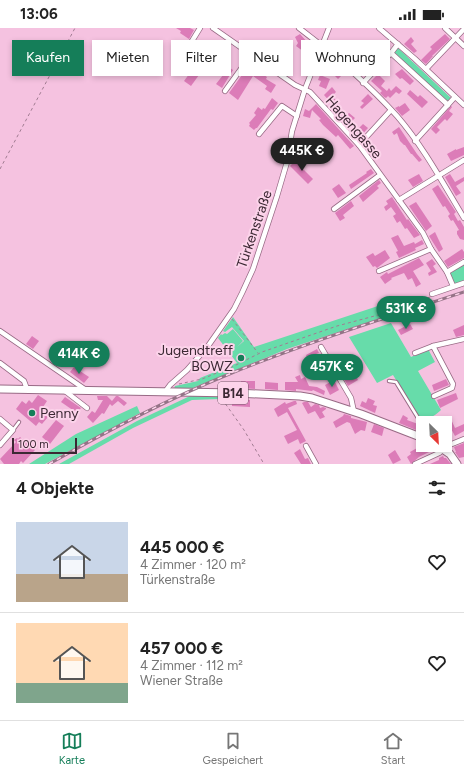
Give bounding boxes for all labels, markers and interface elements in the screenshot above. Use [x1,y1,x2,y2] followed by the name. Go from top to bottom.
[20,5,58,23] text: 13:06
[12,40,84,76] chip: Kaufen
[92,40,163,76] chip: Mieten
[171,40,231,76] chip: Filter
[239,40,293,76] chip: Neu
[301,40,390,76] chip: Wohnung
[322,93,386,162] street label: Hagengasse
[269,138,335,172] pin: 445K €
[280,143,324,158] text: 445K €
[233,188,276,270] street label: Türkenstraße
[373,296,439,330] pin: 531K €
[385,301,427,316] text: 531K €
[46,341,112,375] pin: 414K €
[158,342,234,375] place label: Jugendtreff BOWZ
[58,346,100,361] text: 414K €
[236,353,246,363] marker: Jugendtreff BOWZ
[299,354,365,388] pin: 457K €
[310,359,354,374] text: 457K €
[218,382,248,404] road number: B14
[40,405,79,422] place label: Penny
[27,408,37,418] marker: Penny
[416,416,452,452] north arrow
[416,416,452,452] map controls
[12,436,77,455] scale bar
[18,438,49,451] text: 100 m
[426,477,448,499] icon: filters
[16,478,94,498] text: 4 Objekte
[140,537,224,557] text: 445 000 €
[48,538,96,586] icon: home
[426,551,448,573] icon: heart
[140,557,246,572] text: 4 Zimmer · 120 m²
[140,572,215,587] text: Türkenstraße
[140,638,223,658] text: 457 000 €
[48,639,96,687] icon: home
[426,652,448,674] icon: heart
[140,658,243,673] text: 4 Zimmer · 112 m²
[140,673,223,688] text: Wiener Straße
[59,730,85,767] tab: Karte
[203,730,263,767] tab: Gespeichert
[381,730,405,767] tab: Start

